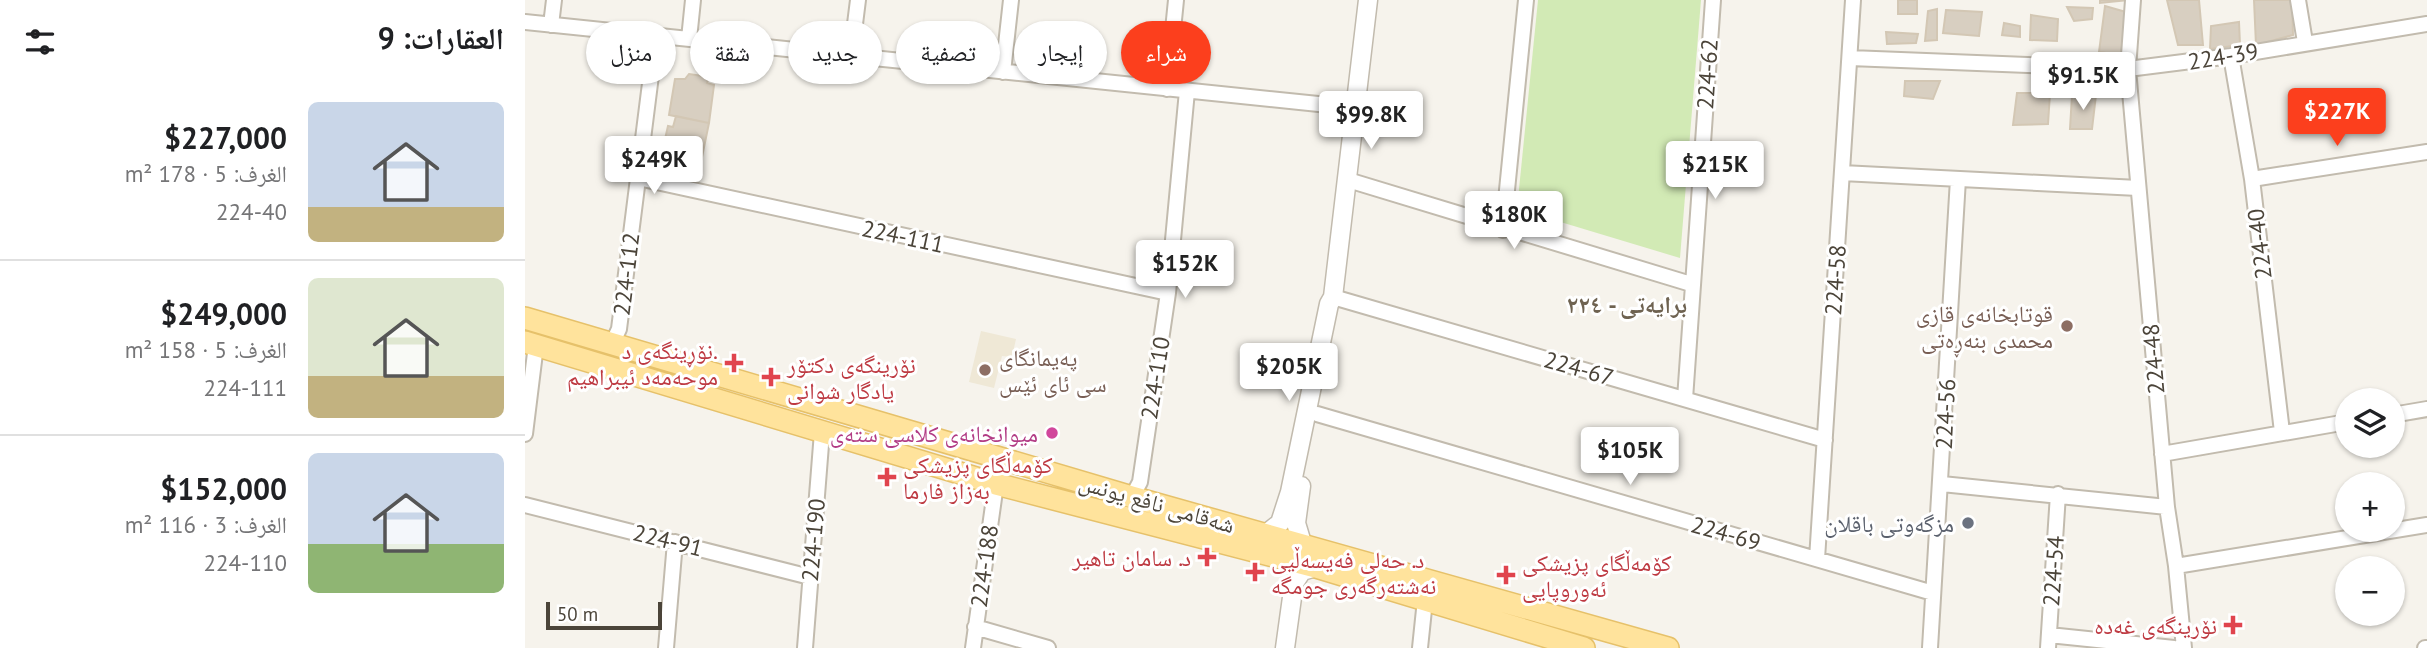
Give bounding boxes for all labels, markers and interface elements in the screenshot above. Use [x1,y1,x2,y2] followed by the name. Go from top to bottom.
[378,18,504,57] text: العقارات: 9
[586,21,676,84] chip: منزل
[690,21,774,84] chip: شقة
[788,21,882,84] chip: جديد
[896,21,1000,84] chip: تصفية
[1014,21,1107,84] chip: إيجار
[1121,21,1211,84] chip: شراء
[21,23,59,61] icon: filters
[2186,36,2260,76] street label: 224-39
[1690,38,1724,110] street label: 224-62
[2026,52,2140,112] pin: $91.5K
[2047,60,2119,89] text: $91.5K
[2288,88,2386,148] pin: $227K
[1314,92,1428,151] pin: $99.8K
[2304,96,2370,125] text: $227K
[1335,99,1407,128] text: $99.8K
[164,118,287,157] text: $227,000
[364,130,448,214] icon: home
[605,136,703,196] pin: $249K
[1666,142,1764,201] pin: $215K
[621,144,687,173] text: $249K
[1682,149,1748,178] text: $215K
[125,159,287,188] text: الغرف: 5 · 178 m²
[1465,191,1563,251] pin: $180K
[216,197,287,226] text: 224-40
[1481,199,1547,228] text: $180K
[2240,207,2278,281] street label: 224-40
[859,213,947,259] street label: 224-111
[607,231,645,317] street label: 224-112
[1136,240,1234,300] pin: $152K
[1818,244,1852,316] street label: 224-58
[1152,248,1218,277] text: $152K
[1567,289,1687,320] district label: برایەتی - ٢٢٤
[160,294,287,333] text: $249,000
[1916,299,2053,357] place label: قوتابخانەی قازی محمدی بنەڕەتی
[364,306,448,390] icon: home
[2059,318,2075,334] marker: قوتابخانەی قازی محمدی بنەڕەتی
[2135,322,2171,396] street label: 224-48
[1134,334,1176,422] street label: 224-110
[125,335,287,364] text: الغرف: 5 · 158 m²
[567,336,718,393] place label: نۆڕینگەی د. موحەمەد ئیبراهیم
[999,343,1107,398] place label: پەیمانگای سی ئای ئێس
[1240,344,1338,403] pin: $205K
[1541,344,1617,392] street label: 224-67
[786,350,916,405] place label: نۆرینگەی دکتۆر یادگار شوانی
[1256,351,1322,380] text: $205K
[724,353,744,373] marker: نۆڕینگەی د. موحەمەد ئیبراهیم
[977,362,993,378] marker: پەیمانگای سی ئای ئێس
[761,367,781,387] marker: نۆرینگەی دکتۆر یادگار شوانی
[204,373,287,402] text: 224-111
[1929,378,1961,450] street label: 224-56
[2335,388,2405,626] map controls
[2335,388,2405,458] button: layers
[830,419,1038,448] place label: میوانخانەی کلاسی ستەی
[1044,425,1060,441] marker: میوانخانەی کلاسی ستەی
[1581,428,1679,487] pin: $105K
[1597,435,1663,464] text: $105K
[903,450,1053,505] place label: کۆمەڵگای پزیشکی بەزاز فارما
[877,467,897,487] marker: کۆمەڵگای پزیشکی بەزاز فارما
[1075,467,1238,540] street label: شەقامی نافع یونس
[160,469,287,508] text: $152,000
[2335,472,2405,542] button: +
[364,481,448,565] icon: home
[795,497,831,583] street label: 224-190
[1688,509,1764,557] street label: 224-69
[1824,509,1954,538] place label: مزگه‌وتی باقلان
[125,510,287,539] text: الغرف: 3 · 116 m²
[1960,515,1976,531] marker: مزگه‌وتی باقلان
[630,517,706,563] street label: 224-91
[964,523,1004,609] street label: 224-188
[2036,534,2070,607] street label: 224-54
[1071,543,1191,572] place label: د. سامان تاهیر
[1271,545,1436,600] place label: د. حەلی فەیسەڵیی نەشتەرگەری جومگە
[1197,547,1217,567] marker: د. سامان تاهیر
[204,548,287,577] text: 224-110
[1522,548,1672,603] place label: کۆمەڵگای پزیشکی ئەوروپایی
[2335,556,2405,626] button: −
[1245,562,1265,582] marker: د. حەلی فەیسەڵیی نەشتەرگەری جومگە
[1496,565,1516,585] marker: کۆمەڵگای پزیشکی ئەوروپایی
[546,599,661,631] scale bar
[557,602,598,626] text: 50 m
[2094,611,2217,640] place label: نۆرینگەی غەدە
[2223,615,2243,635] marker: نۆرینگەی غەدە

